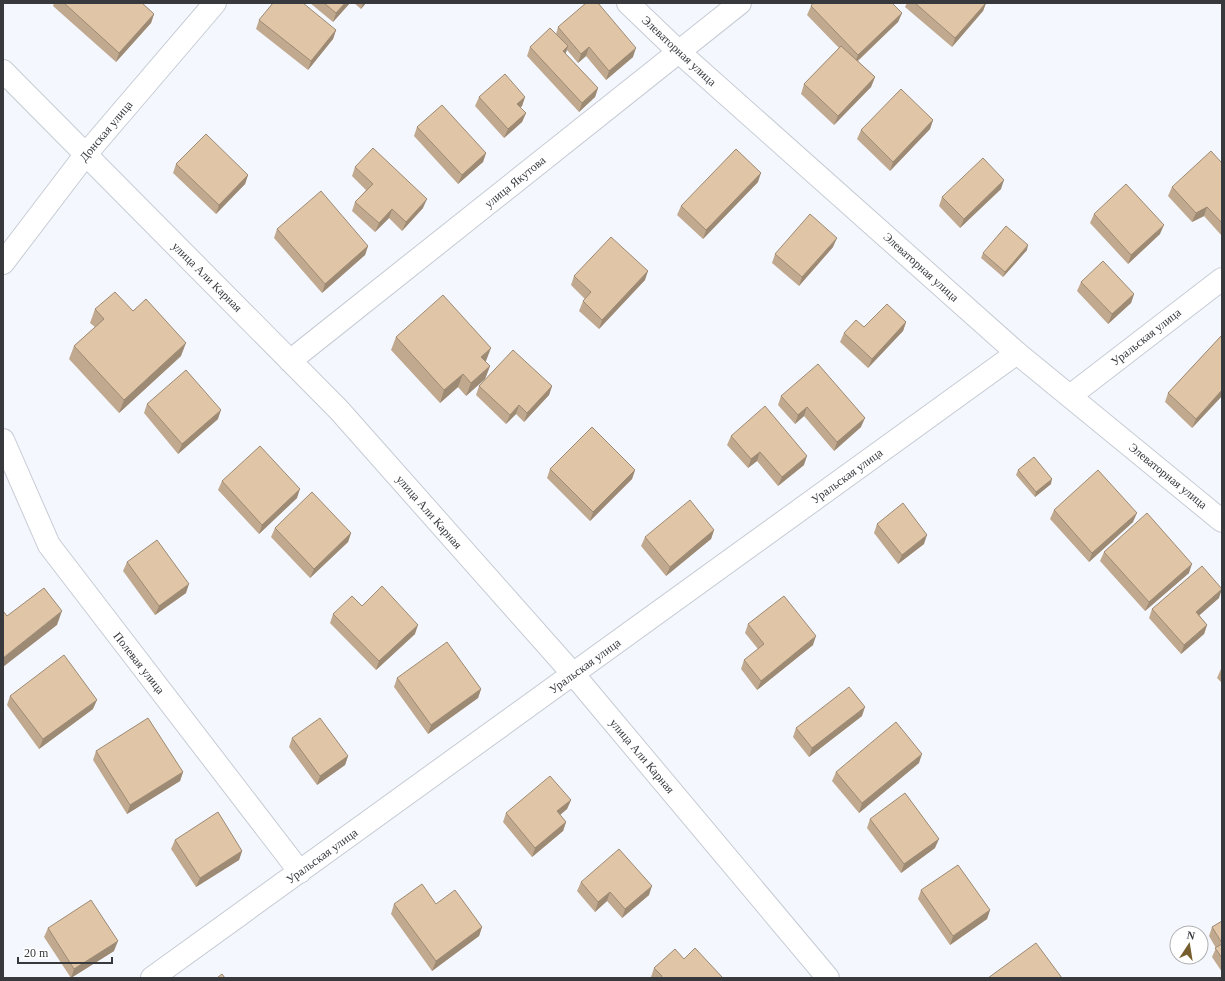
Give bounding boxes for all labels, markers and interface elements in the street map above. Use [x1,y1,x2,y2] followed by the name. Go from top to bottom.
[639,13,720,90] street label: Элеваторная улица
[77,97,136,164] street label: Донская улица
[482,153,549,211] street label: улица Якутова
[880,229,962,305] street label: Элеваторная улица
[169,239,245,315] street label: улица Али Карная
[1108,305,1184,369] street label: Уральская улица
[1126,440,1210,512] street label: Элеваторная улица
[809,445,886,507] street label: Уральская улица
[393,472,465,552] street label: улица Али Карная
[110,629,168,697] street label: Полевая улица
[547,635,624,697] street label: Уральская улица
[607,716,678,797] street label: улица Али Карная
[284,825,361,887] street label: Уральская улица
[1169,925,1209,965] north arrow
[1186,929,1196,942] text: N
[18,939,112,965] scale bar
[24,946,49,960] text: 20 m

